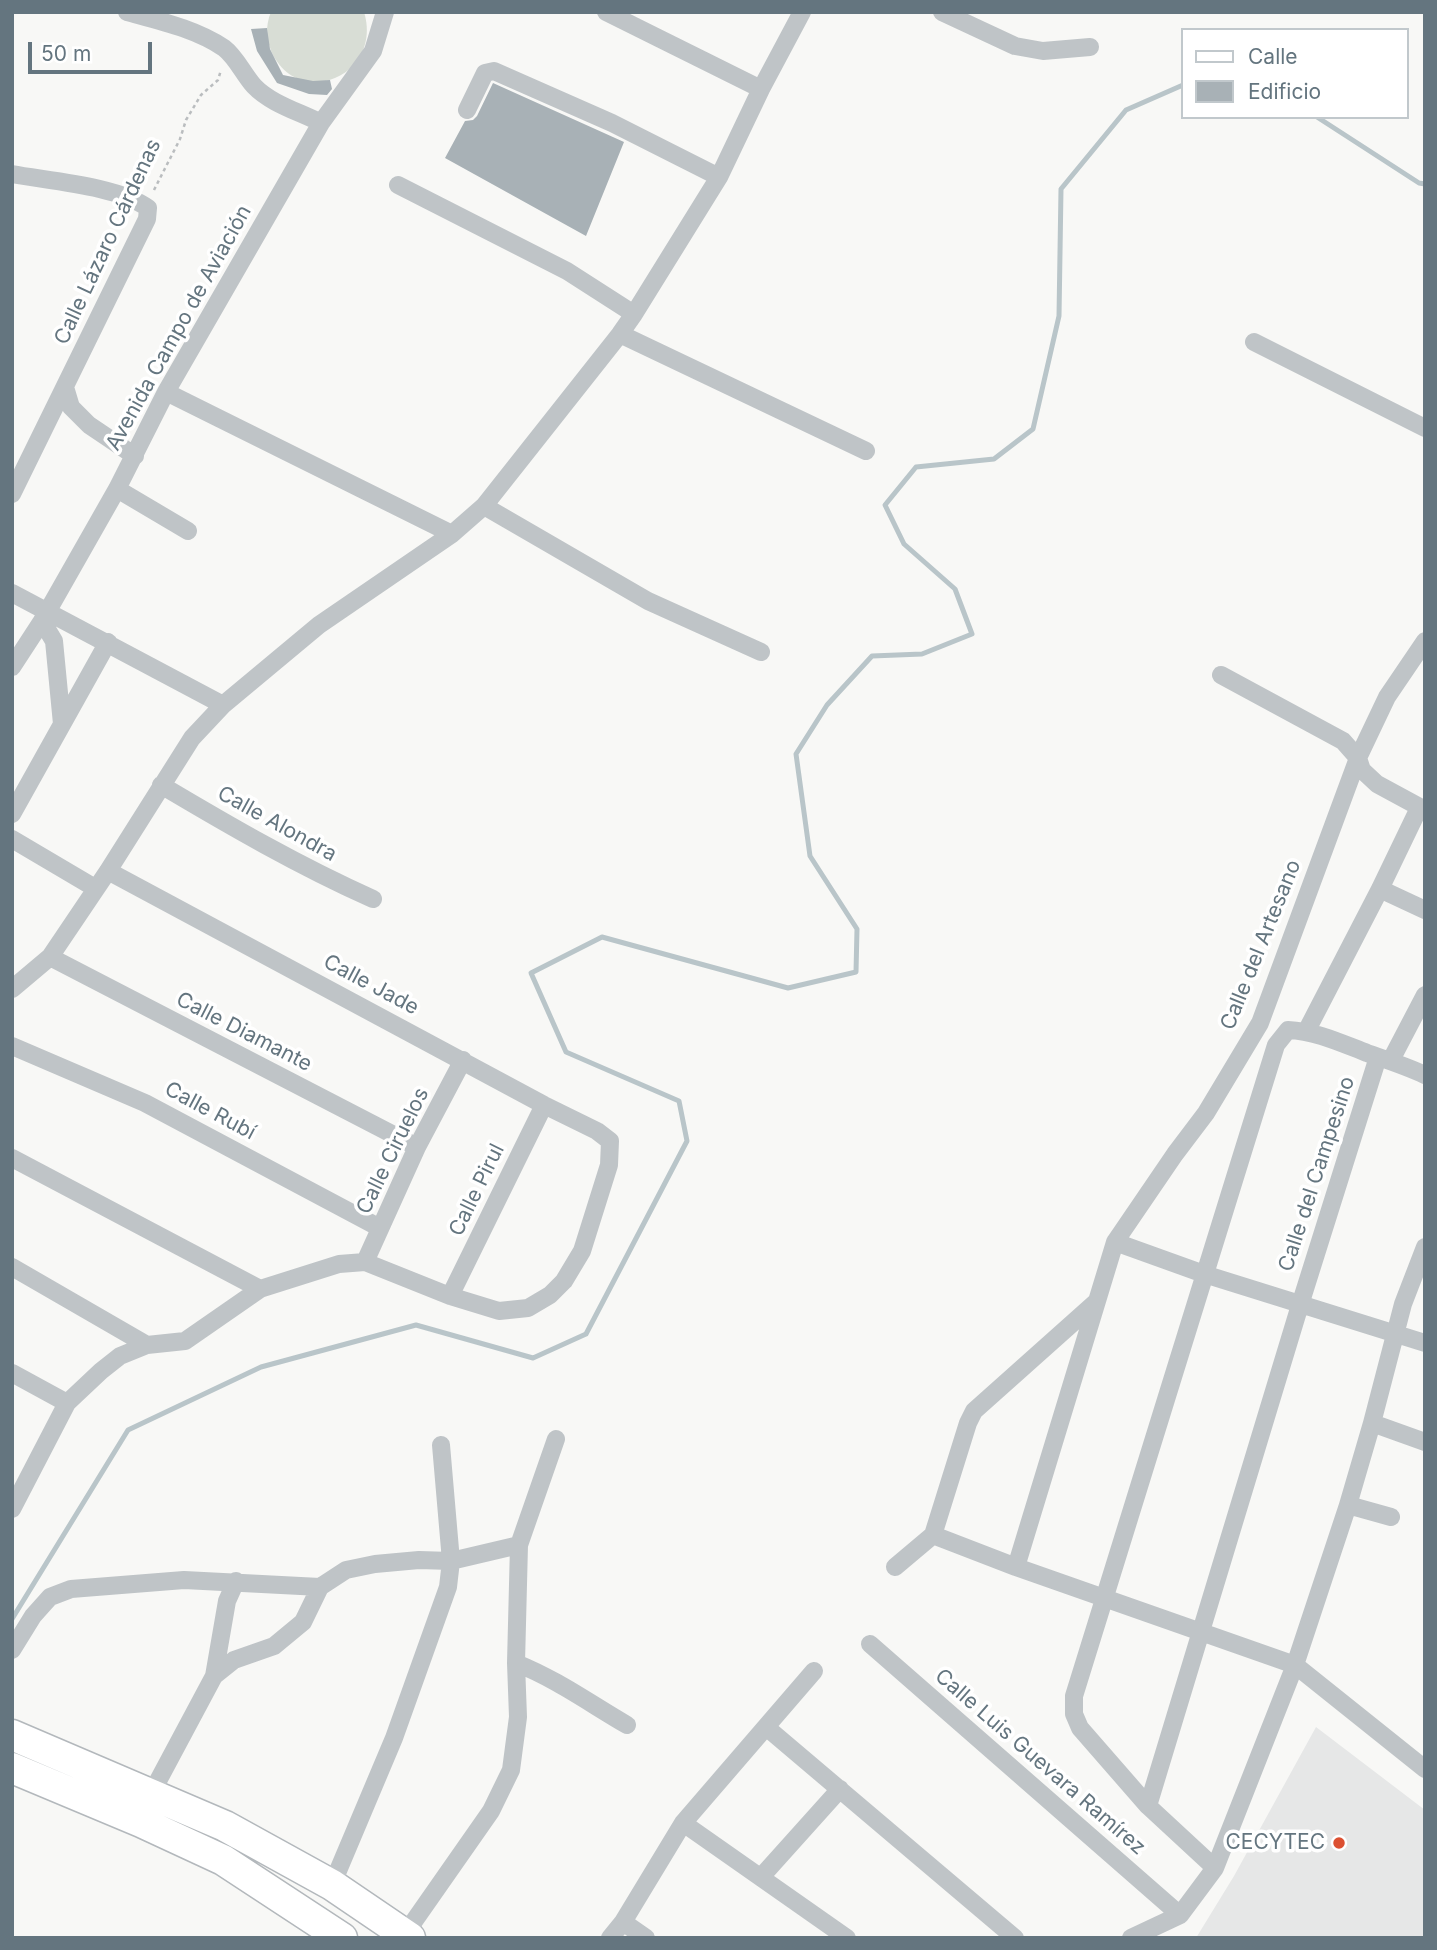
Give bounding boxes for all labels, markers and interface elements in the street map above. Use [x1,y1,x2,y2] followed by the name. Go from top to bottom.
[32,28,156,72] scale bar
[1182,28,1409,119] legend
[41,41,91,66] text: 50 m
[1248,44,1298,69] text: Calle
[1248,79,1321,104] text: Edificio
[49,135,167,349] street label: Calle Lázaro Cárdenas
[101,201,257,455] street label: Avenida Campo de Aviación
[213,781,341,867] street label: Calle Alondra
[1215,856,1307,1034] street label: Calle del Artesano
[319,949,423,1021] street label: Calle Jade
[172,987,316,1077] street label: Calle Diamante
[1274,1073,1360,1275] street label: Calle del Campesino
[160,1077,260,1145] street label: Calle Rubí
[352,1084,434,1218] street label: Calle Ciruelos
[444,1140,510,1240] street label: Calle Pirul
[930,1664,1150,1860] street label: Calle Luis Guevara Ramírez
[1226,1830,1325,1856] place label: CECYTEC
[1331,1835,1347,1851] marker: CECYTEC

